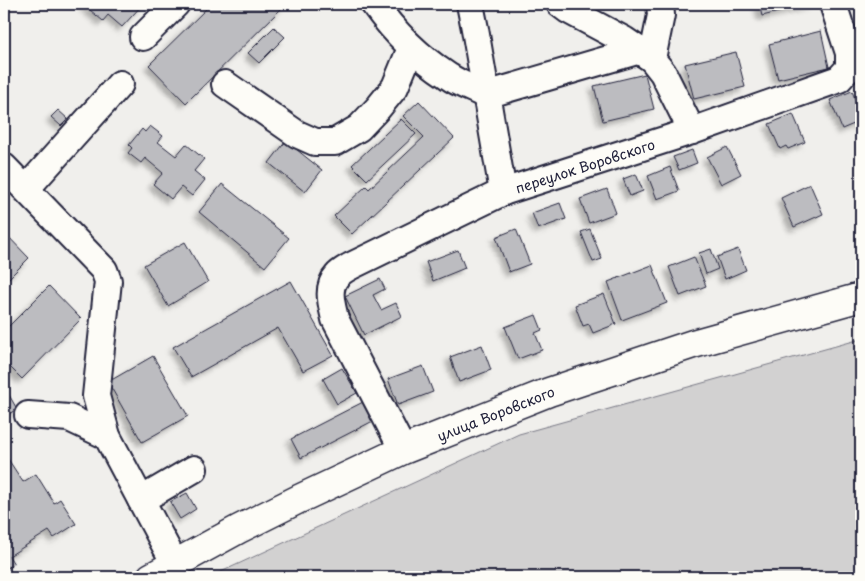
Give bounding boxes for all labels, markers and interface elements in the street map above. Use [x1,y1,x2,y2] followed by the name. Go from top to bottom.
[512,133,658,198] street label: переулок Воровского
[434,380,557,446] street label: улица Воровского

